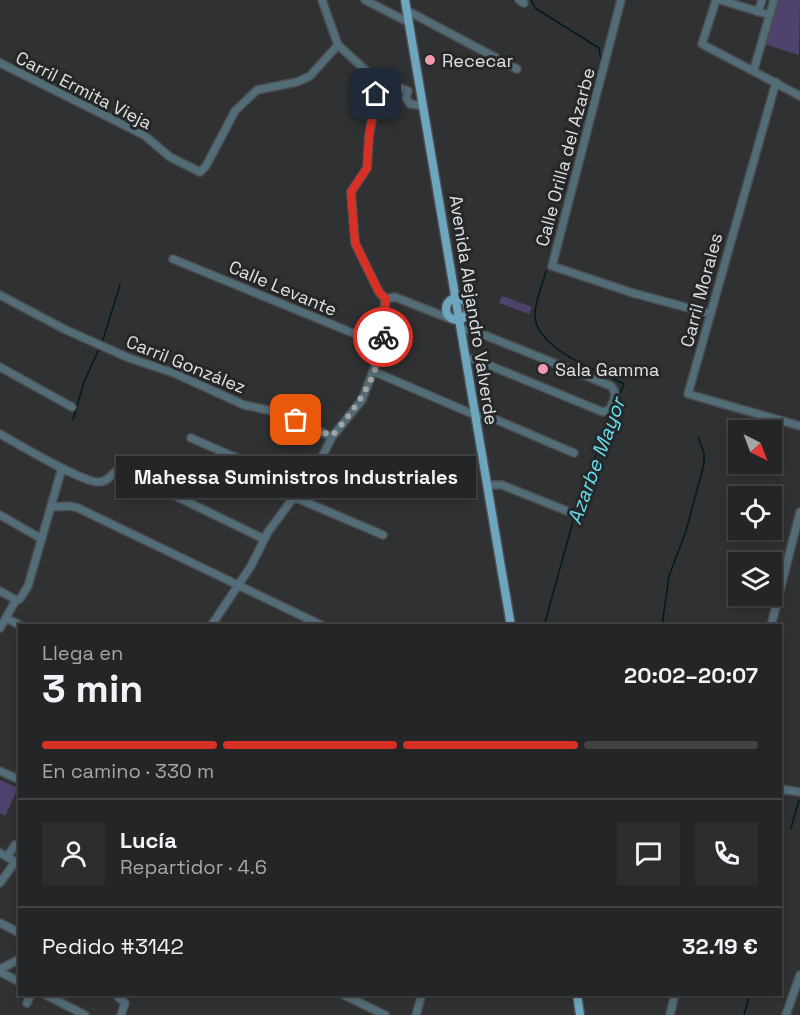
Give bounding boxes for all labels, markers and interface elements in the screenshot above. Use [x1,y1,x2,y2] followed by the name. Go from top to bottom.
[12,46,156,134] street label: Carril Ermita Vieja
[442,49,514,72] place label: Rececar
[423,53,437,67] marker: Rececar
[530,65,600,249] street label: Calle Orilla del Azarbe
[350,68,401,119] pin
[359,77,392,110] icon: home
[444,193,504,427] street label: Avenida Alejandro Valverde
[675,231,727,349] street label: Carril Morales
[225,255,341,321] street label: Calle Levante
[353,307,413,367] courier
[367,321,400,354] icon: bike
[123,330,249,398] street label: Carril González
[555,358,659,381] place label: Sala Gamma
[536,362,550,376] marker: Sala Gamma
[561,392,632,528] water label: Azarbe Mayor
[270,394,321,445] pin
[279,403,312,436] icon: bag
[728,420,782,474] north arrow
[728,420,782,606] map controls
[116,456,476,498] callout: Mahessa Suministros Industriales
[134,464,458,490] text: Mahessa Suministros Industriales
[728,486,782,540] button: locate
[728,552,782,606] button: layers
[42,640,123,666] text: Llega en
[624,661,758,689] text: 20:02–20:07
[42,664,143,713] text: 3 min
[42,758,214,784] text: En camino · 330 m
[42,822,105,885] button: person
[617,822,680,885] button: chat
[695,822,758,885] button: phone
[120,826,177,854] text: Lucía
[120,854,267,880] text: Repartidor · 4.6
[42,932,184,960] text: Pedido #3142
[682,932,758,960] text: 32.19 €

